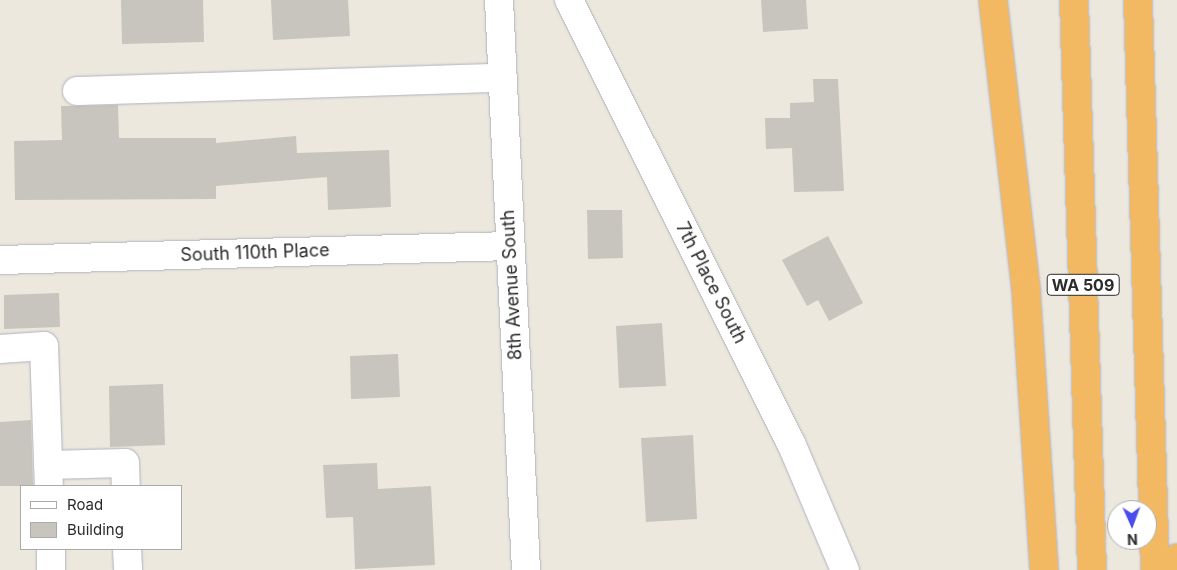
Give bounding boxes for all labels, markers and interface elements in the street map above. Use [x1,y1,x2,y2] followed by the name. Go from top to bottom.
[497,209,527,361] street label: 8th Avenue South
[671,219,751,347] street label: 7th Place South
[180,240,330,266] street label: South 110th Place
[1046,272,1120,298] road number: WA 509
[20,485,182,550] legend
[67,495,103,514] text: Road
[1107,500,1157,550] north arrow
[67,520,124,539] text: Building
[1127,531,1138,548] text: N

